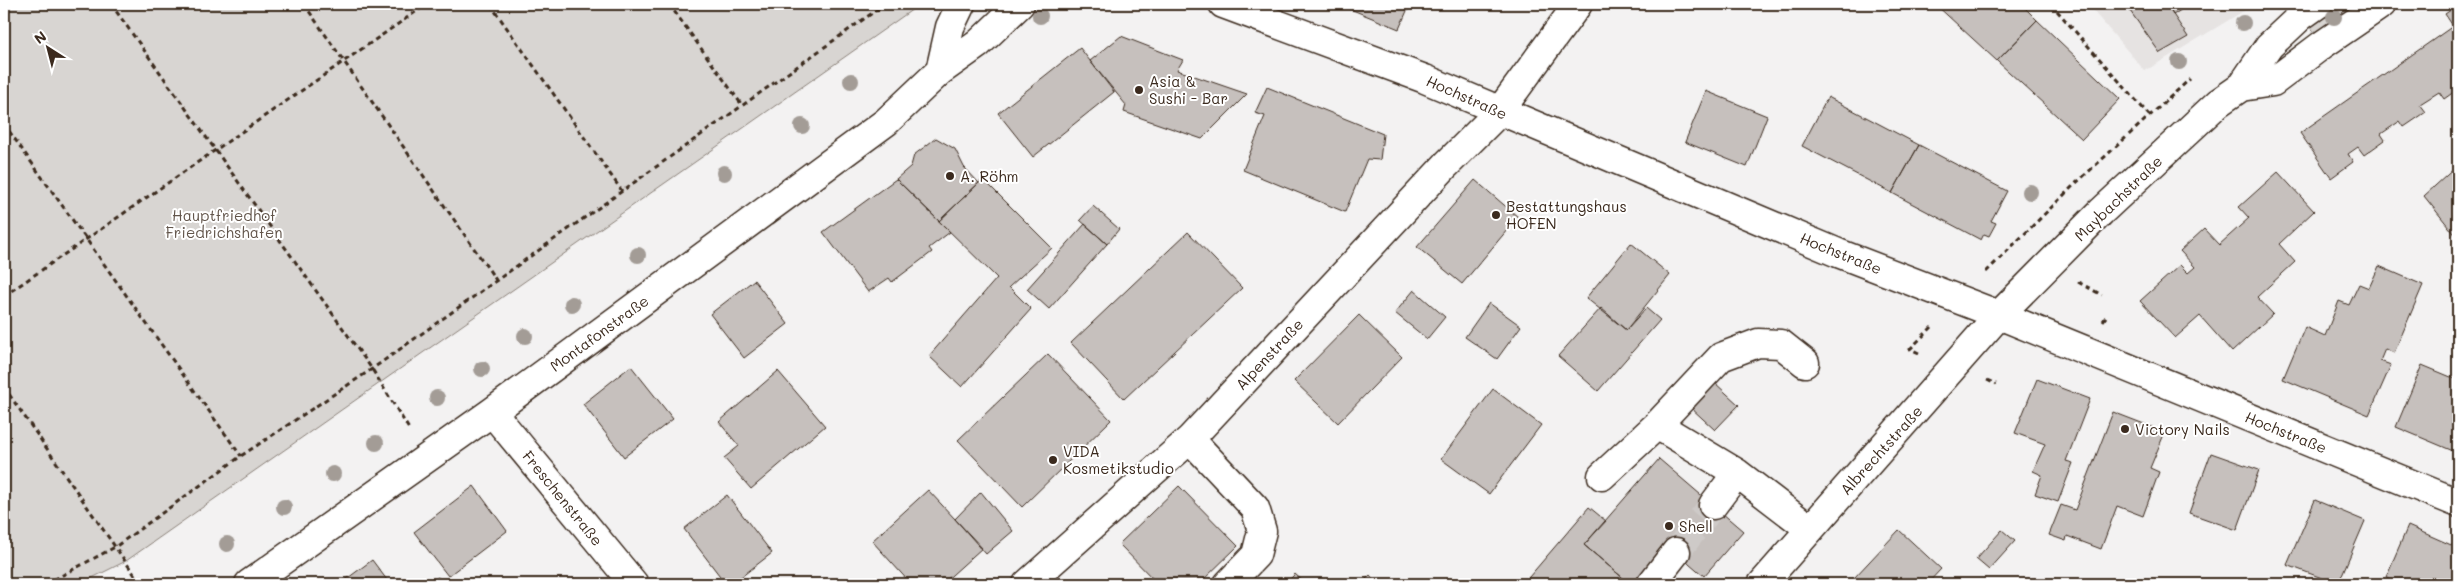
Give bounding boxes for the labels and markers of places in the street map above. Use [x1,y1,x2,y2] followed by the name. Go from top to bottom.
[1149,71,1228,108] place label: Asia & Sushi - Bar
[1133,84,1145,96] marker: Asia & Sushi - Bar
[960,166,1019,186] place label: A. Röhm
[944,170,956,182] marker: A. Röhm
[1506,196,1627,233] place label: Bestattungshaus HOFEN
[1490,209,1502,221] marker: Bestattungshaus HOFEN
[2135,419,2230,439] place label: Victory Nails
[2119,423,2131,435] marker: Victory Nails
[1063,441,1174,478] place label: VIDA Kosmetikstudio
[1047,454,1059,466] marker: VIDA Kosmetikstudio
[1679,516,1713,536] place label: Shell
[1663,520,1675,532] marker: Shell

